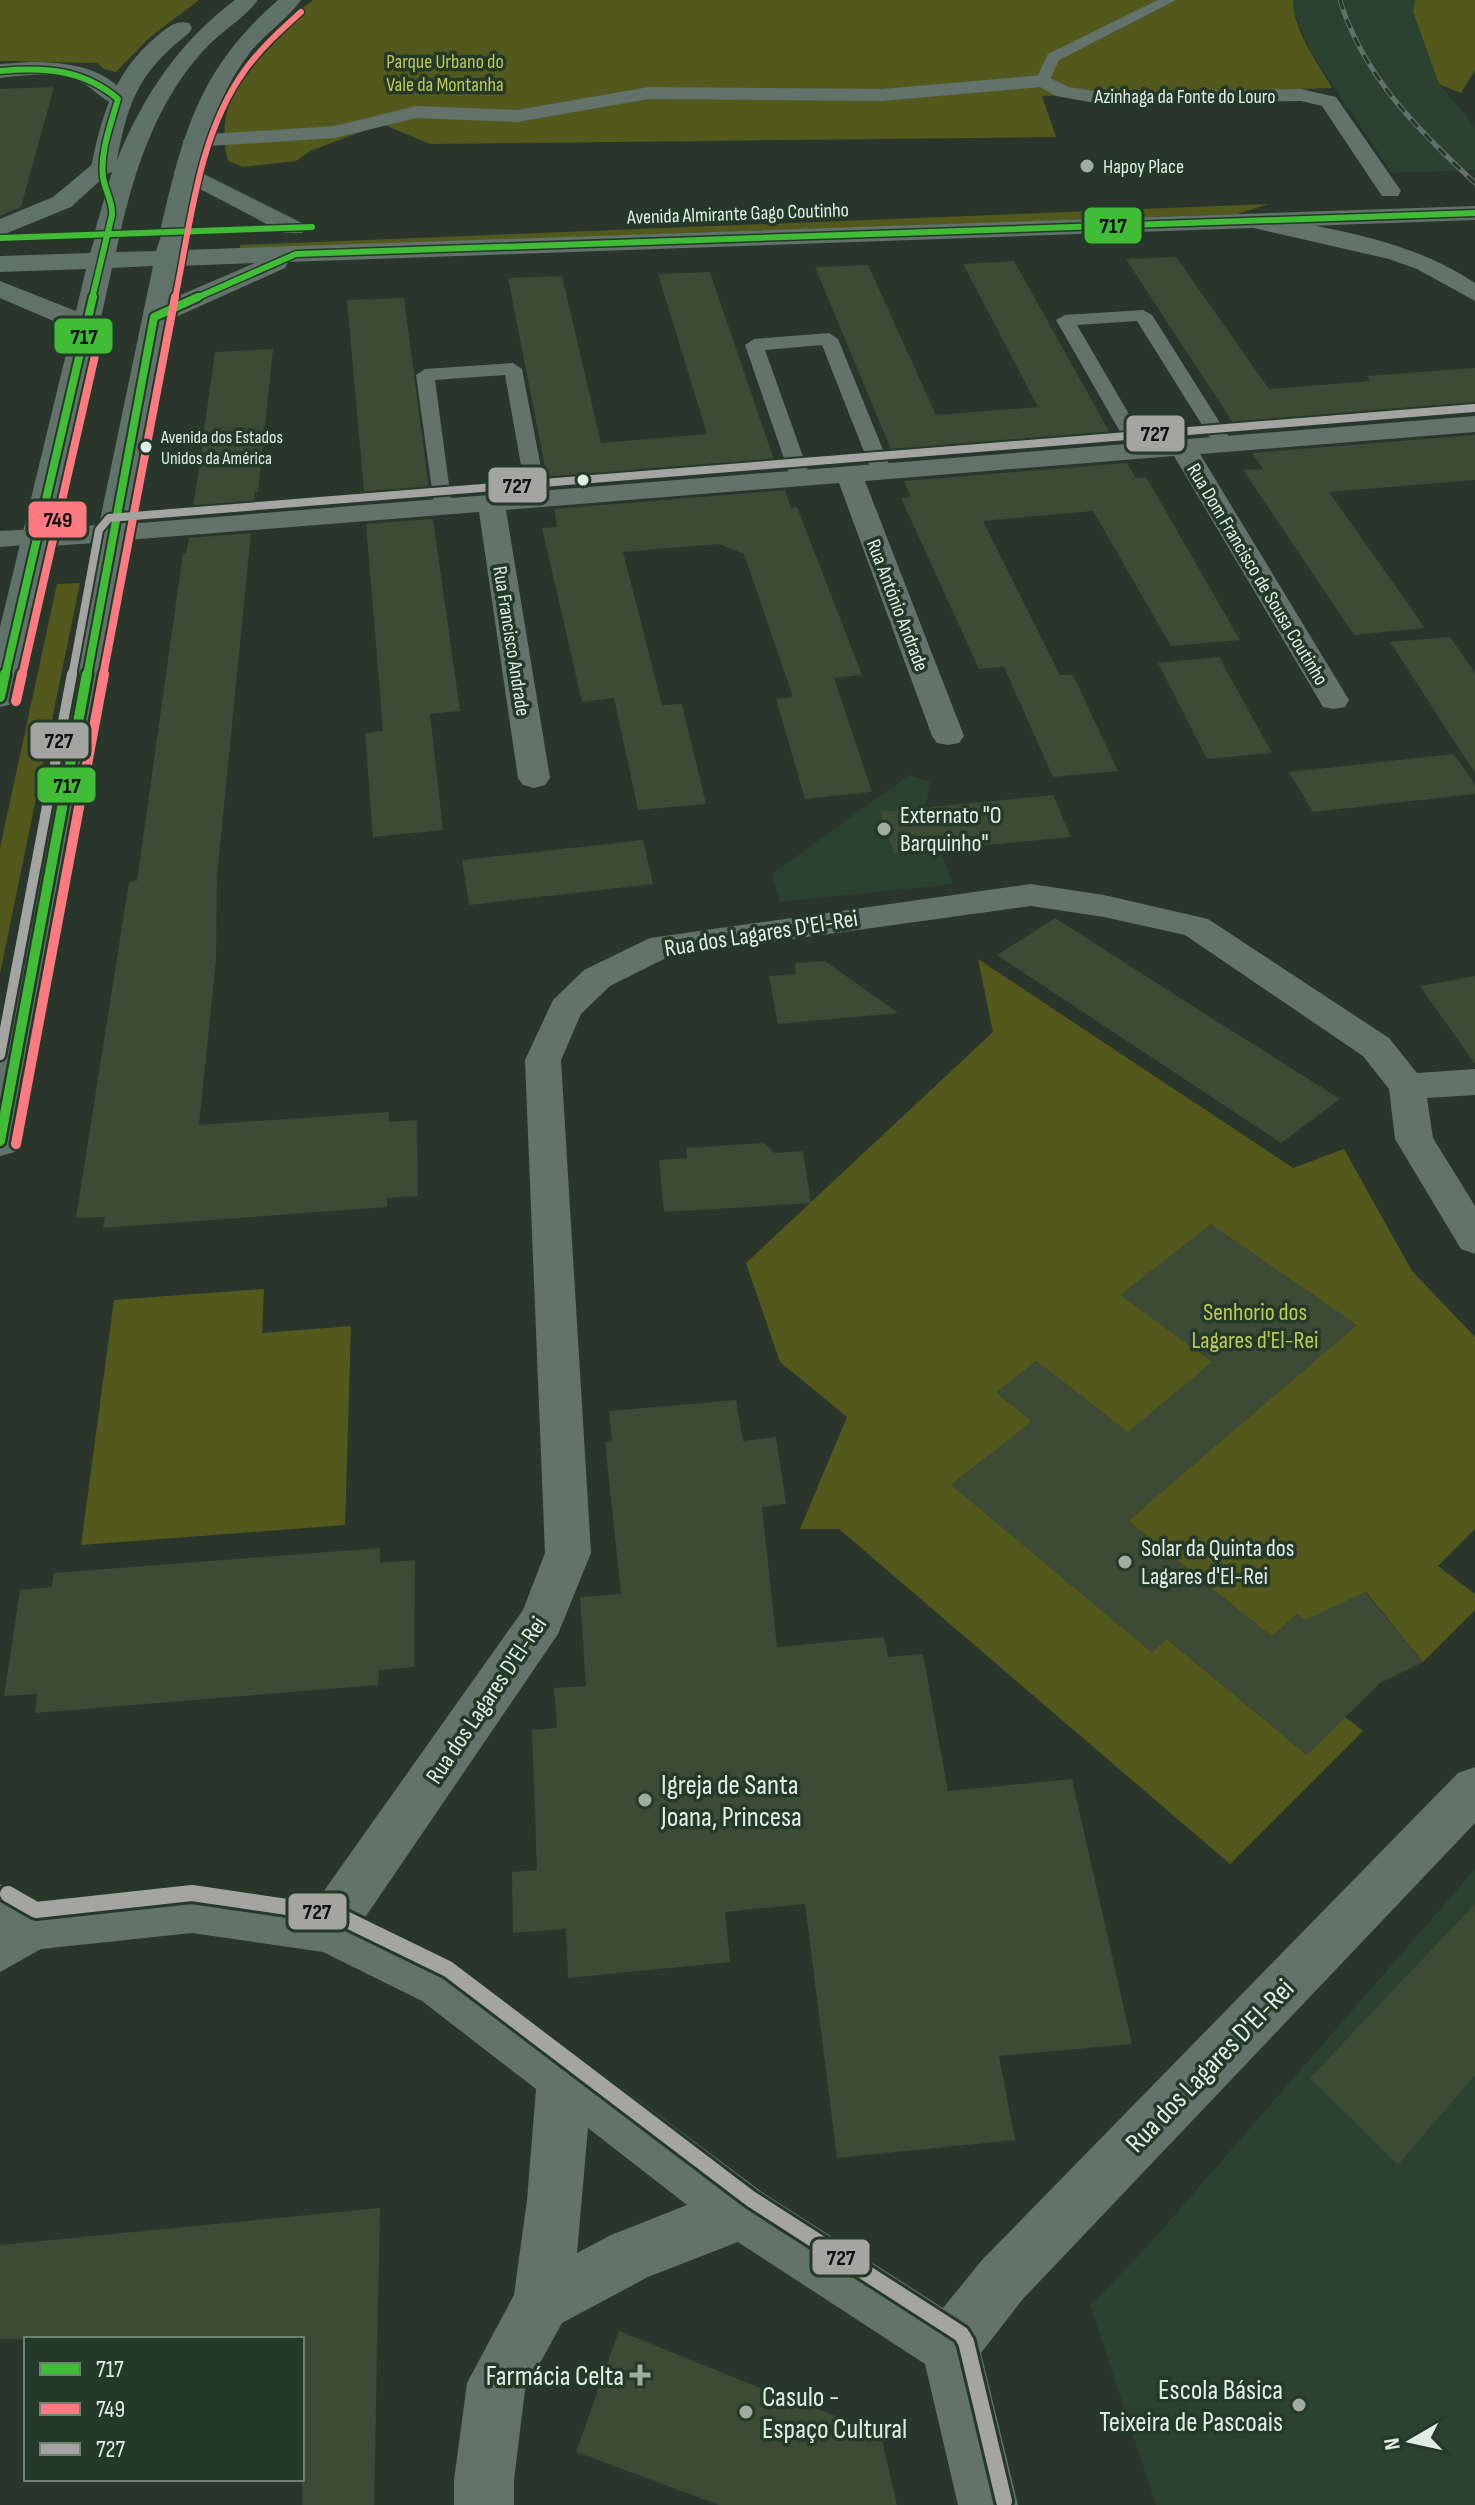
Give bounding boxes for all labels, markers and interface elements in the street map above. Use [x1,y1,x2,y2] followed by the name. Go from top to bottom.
[386,50,504,97] park label: Parque Urbano do Vale da Montanha
[1093,85,1276,109] street label: Azinhaga da Fonte do Louro
[1103,155,1184,179] place label: Hapoy Place
[1078,157,1096,175] marker: Hapoy Place
[626,198,849,230] street label: Avenida Almirante Gago Coutinho
[1083,206,1143,245] line badge: 717
[1099,213,1127,240] text: 717
[53,317,114,355] line badge: 717
[70,324,98,351] text: 717
[1125,414,1186,453] line badge: 727
[1141,421,1170,448] text: 727
[160,427,283,469] place label: Avenida dos Estados Unidos da América
[138,439,154,455] marker: Avenida dos Estados Unidos da América
[1181,459,1333,690] street label: Rua Dom Francisco de Sousa Coutinho
[487,466,548,504] line badge: 727
[575,472,591,488] unlabelled marker
[503,473,532,500] text: 727
[27,500,88,539] line badge: 749
[43,507,73,534] text: 749
[861,536,933,675] street label: Rua António Andrade
[487,565,535,718] street label: Rua Francisco Andrade
[29,721,90,760] line badge: 727
[45,728,74,755] text: 727
[36,766,97,804] line badge: 717
[53,773,81,800] text: 717
[900,801,1002,858] place label: Externato "O Barquinho"
[875,820,893,838] marker: Externato "O Barquinho"
[662,904,860,963] street label: Rua dos Lagares D'El-Rei
[1191,1298,1319,1355] park label: Senhorio dos Lagares d'El-Rei
[1141,1534,1294,1591] place label: Solar da Quinta dos Lagares d'El-Rei
[1116,1553,1134,1571] marker: Solar da Quinta dos Lagares d'El-Rei
[420,1611,553,1789] street label: Rua dos Lagares D'El-Rei
[660,1769,802,1834] place label: Igreja de Santa Joana, Princesa
[636,1791,654,1809] marker: Igreja de Santa Joana, Princesa
[287,1892,348,1931] line badge: 727
[303,1899,332,1926] text: 727
[1119,1973,1301,2160] street label: Rua dos Lagares D'El-Rei
[811,2238,871,2276] line badge: 727
[827,2245,856,2272] text: 727
[24,2337,304,2481] legend
[96,2355,124,2384] text: 717
[486,2360,624,2393] place label: Farmácia Celta
[631,2366,649,2384] marker: Farmácia Celta
[1099,2374,1283,2439] place label: Escola Básica Teixeira de Pascoais
[762,2381,907,2446] place label: Casulo - Espaço Cultural
[96,2395,125,2424] text: 749
[1290,2396,1308,2414] marker: Escola Básica Teixeira de Pascoais
[1371,2401,1451,2481] north arrow
[737,2403,755,2421] marker: Casulo - Espaço Cultural
[96,2435,125,2464] text: 727
[1378,2436,1407,2452] text: N

